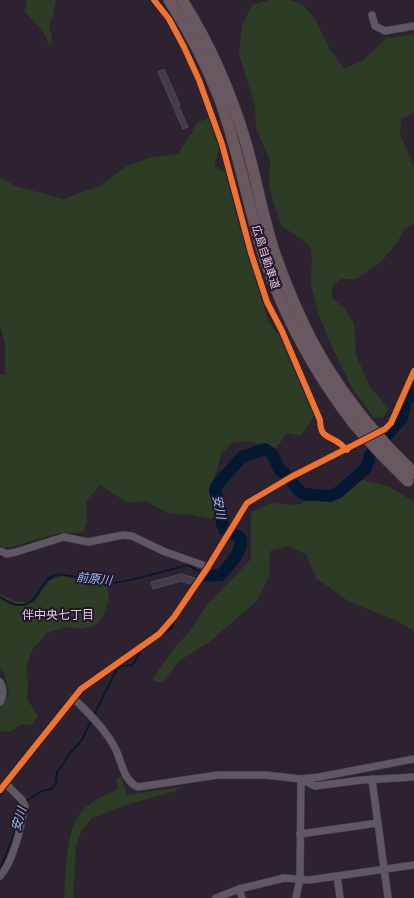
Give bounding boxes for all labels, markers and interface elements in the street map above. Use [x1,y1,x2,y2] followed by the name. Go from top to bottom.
[250,224,282,290] street label: 広島自動車道
[210,494,228,522] water label: 安川
[75,570,115,588] water label: 前原川
[22,608,94,622] district label: 伴中央七丁目
[9,804,30,833] water label: 安川

